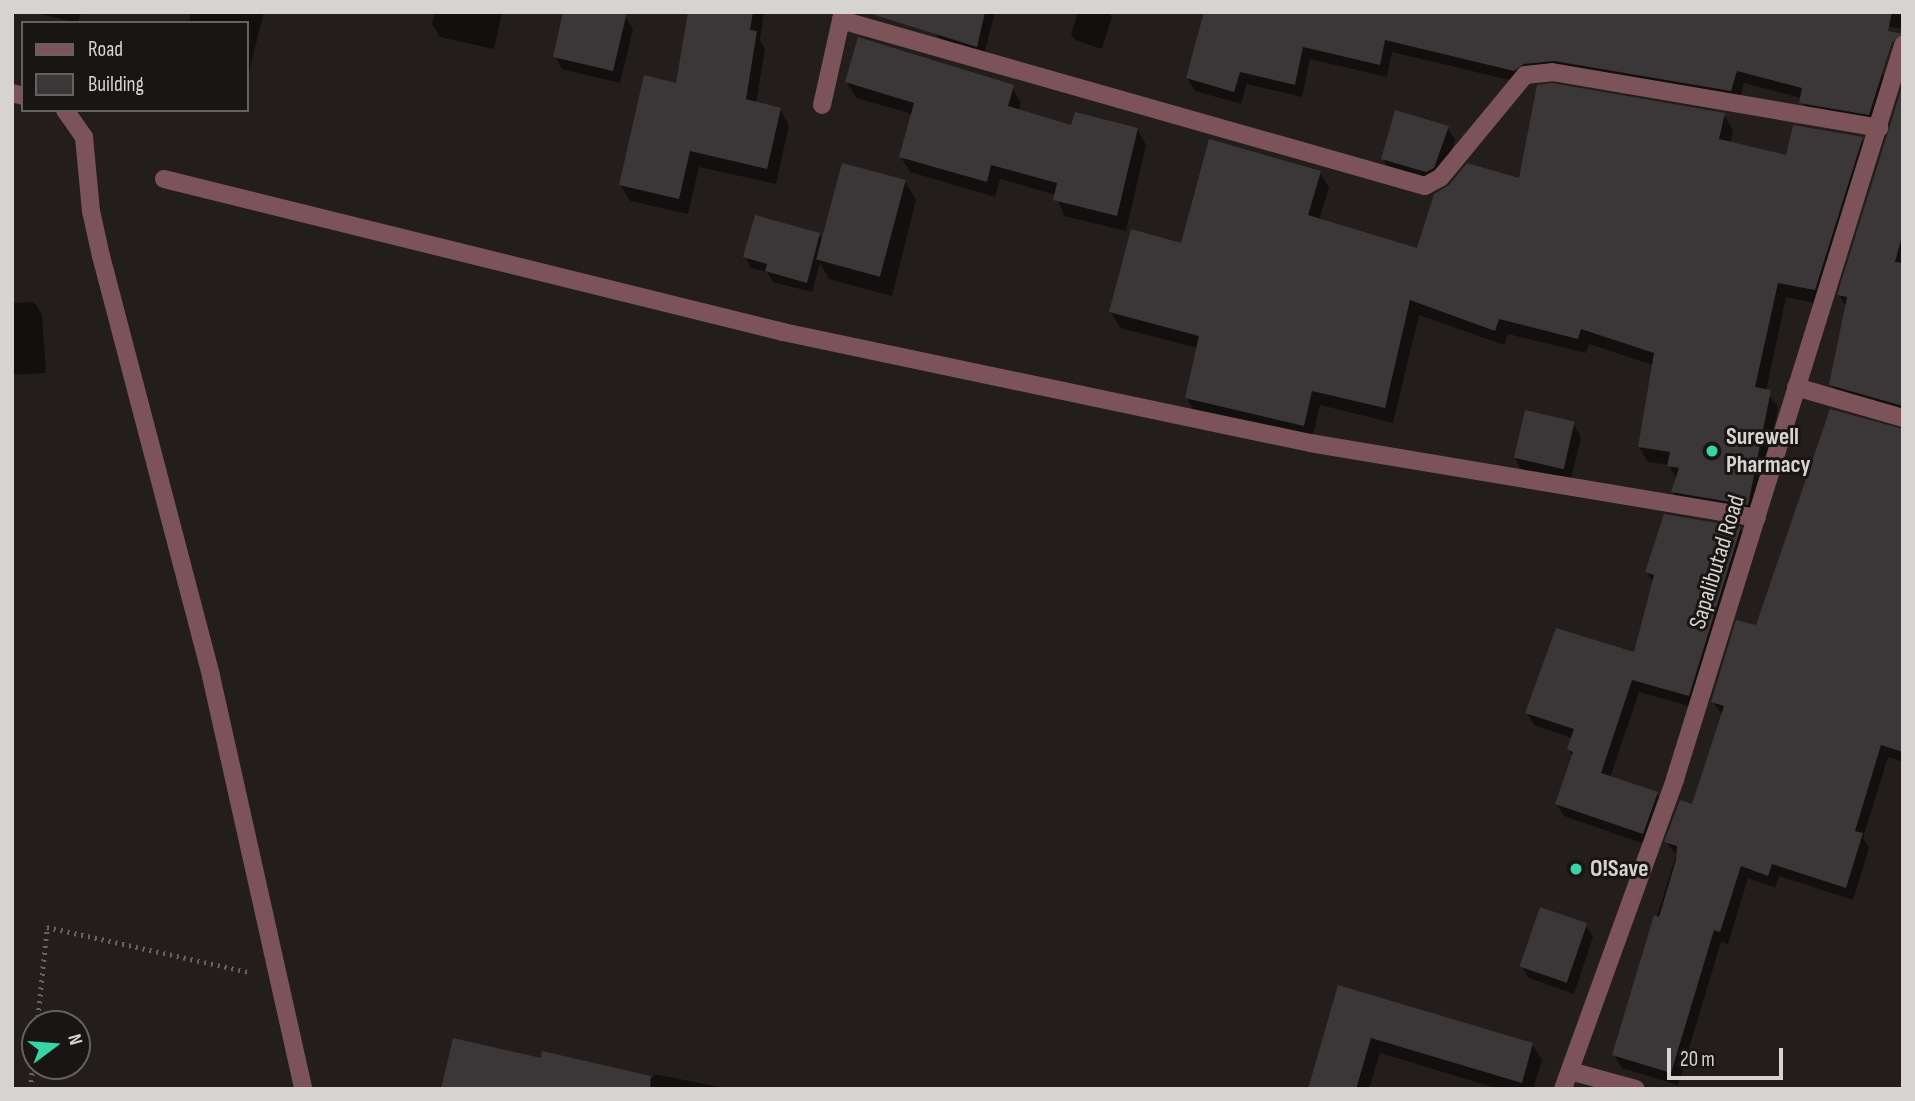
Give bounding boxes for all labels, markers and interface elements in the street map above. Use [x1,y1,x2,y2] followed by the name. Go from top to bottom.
[21,21,248,112] legend
[88,37,123,62] text: Road
[88,72,144,97] text: Building
[1726,423,1811,479] place label: Surewell Pharmacy
[1704,443,1720,459] marker: Surewell Pharmacy
[1683,492,1751,632] street label: Sapalibutad Road
[1590,855,1648,883] place label: O!Save
[1568,861,1584,877] marker: O!Save
[21,1010,91,1080] north arrow
[62,1032,87,1048] text: N
[1670,1034,1786,1078] scale bar
[1680,1047,1715,1072] text: 20 m

